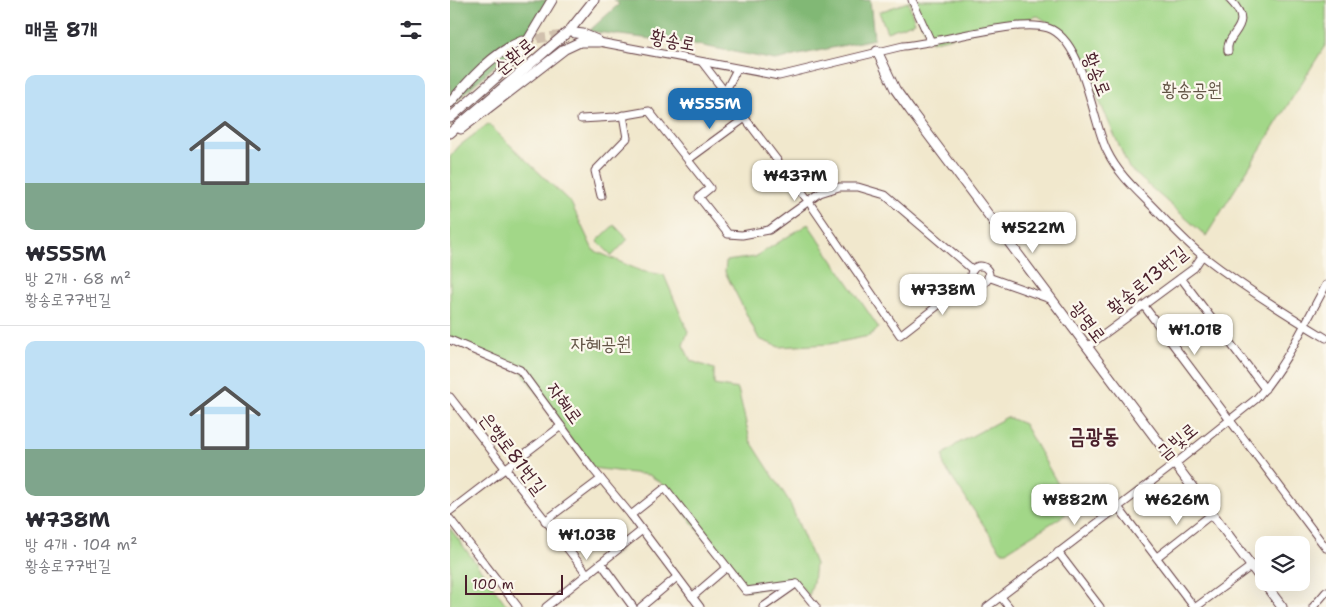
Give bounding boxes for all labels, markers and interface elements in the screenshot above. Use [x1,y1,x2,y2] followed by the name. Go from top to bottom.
[25,16,98,44] text: 매물 8개
[397,16,425,44] icon: filters
[648,23,698,57] street label: 황송로
[488,32,540,80] street label: 순환로
[1077,48,1117,100] street label: 황송로
[1161,77,1223,102] park label: 황송공원
[675,88,745,130] pin: ₩555M
[679,93,741,114] text: ₩555M
[180,108,270,198] icon: home
[760,160,830,202] pin: ₩437M
[763,165,827,186] text: ₩437M
[998,212,1068,254] pin: ₩522M
[1001,217,1065,238] text: ₩522M
[25,240,106,268] text: ₩555M
[1102,240,1192,320] street label: 황송로13번길
[25,268,131,289] text: 방 2개 · 68 m²
[908,274,978,316] pin: ₩738M
[911,279,975,300] text: ₩738M
[25,289,111,310] text: 황송로77번길
[1064,296,1112,348] street label: 광명로
[1154,314,1236,356] pin: ₩1.01B
[1168,319,1222,340] text: ₩1.01B
[570,331,632,356] park label: 자혜공원
[180,373,270,463] icon: home
[541,377,589,429] street label: 자혜로
[474,407,552,499] street label: 은행로81번길
[1151,417,1203,465] street label: 금빛로
[1069,422,1119,450] district label: 금광동
[1040,484,1110,526] pin: ₩882M
[1142,484,1212,526] pin: ₩626M
[1042,489,1108,510] text: ₩882M
[1145,489,1209,510] text: ₩626M
[25,506,110,534] text: ₩738M
[546,518,628,561] pin: ₩1.03B
[558,524,616,545] text: ₩1.03B
[25,534,138,555] text: 방 4개 · 104 m²
[1255,536,1310,591] map controls
[1255,536,1310,591] button: layers
[25,555,111,576] text: 황송로77번길
[465,572,562,595] scale bar
[472,575,514,593] text: 100 m

